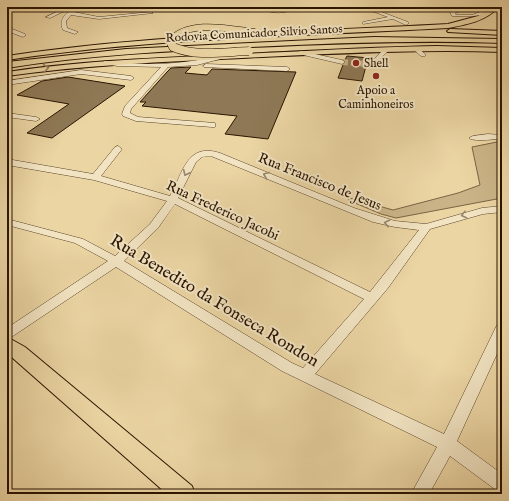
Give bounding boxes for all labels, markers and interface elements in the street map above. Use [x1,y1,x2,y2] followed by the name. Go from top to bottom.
[165,21,343,46] street label: Rodovia Comunicador Silvio Santos
[364,56,389,71] place label: Shell
[351,58,361,68] marker: Shell
[42,64,49,73] one-way arrow
[371,71,381,81] marker: Apoio a Caminhoneiros
[338,83,414,112] place label: Apoio a Caminhoneiros
[255,149,384,215] street label: Rua Francisco de Jesus
[183,169,191,176] one-way arrow
[263,171,270,179] one-way arrow
[163,177,282,245] street label: Rua Frederico Jacobi
[460,211,467,219] one-way arrow
[384,219,390,227] one-way arrow
[106,230,323,372] street label: Rua Benedito da Fonseca Rondon

